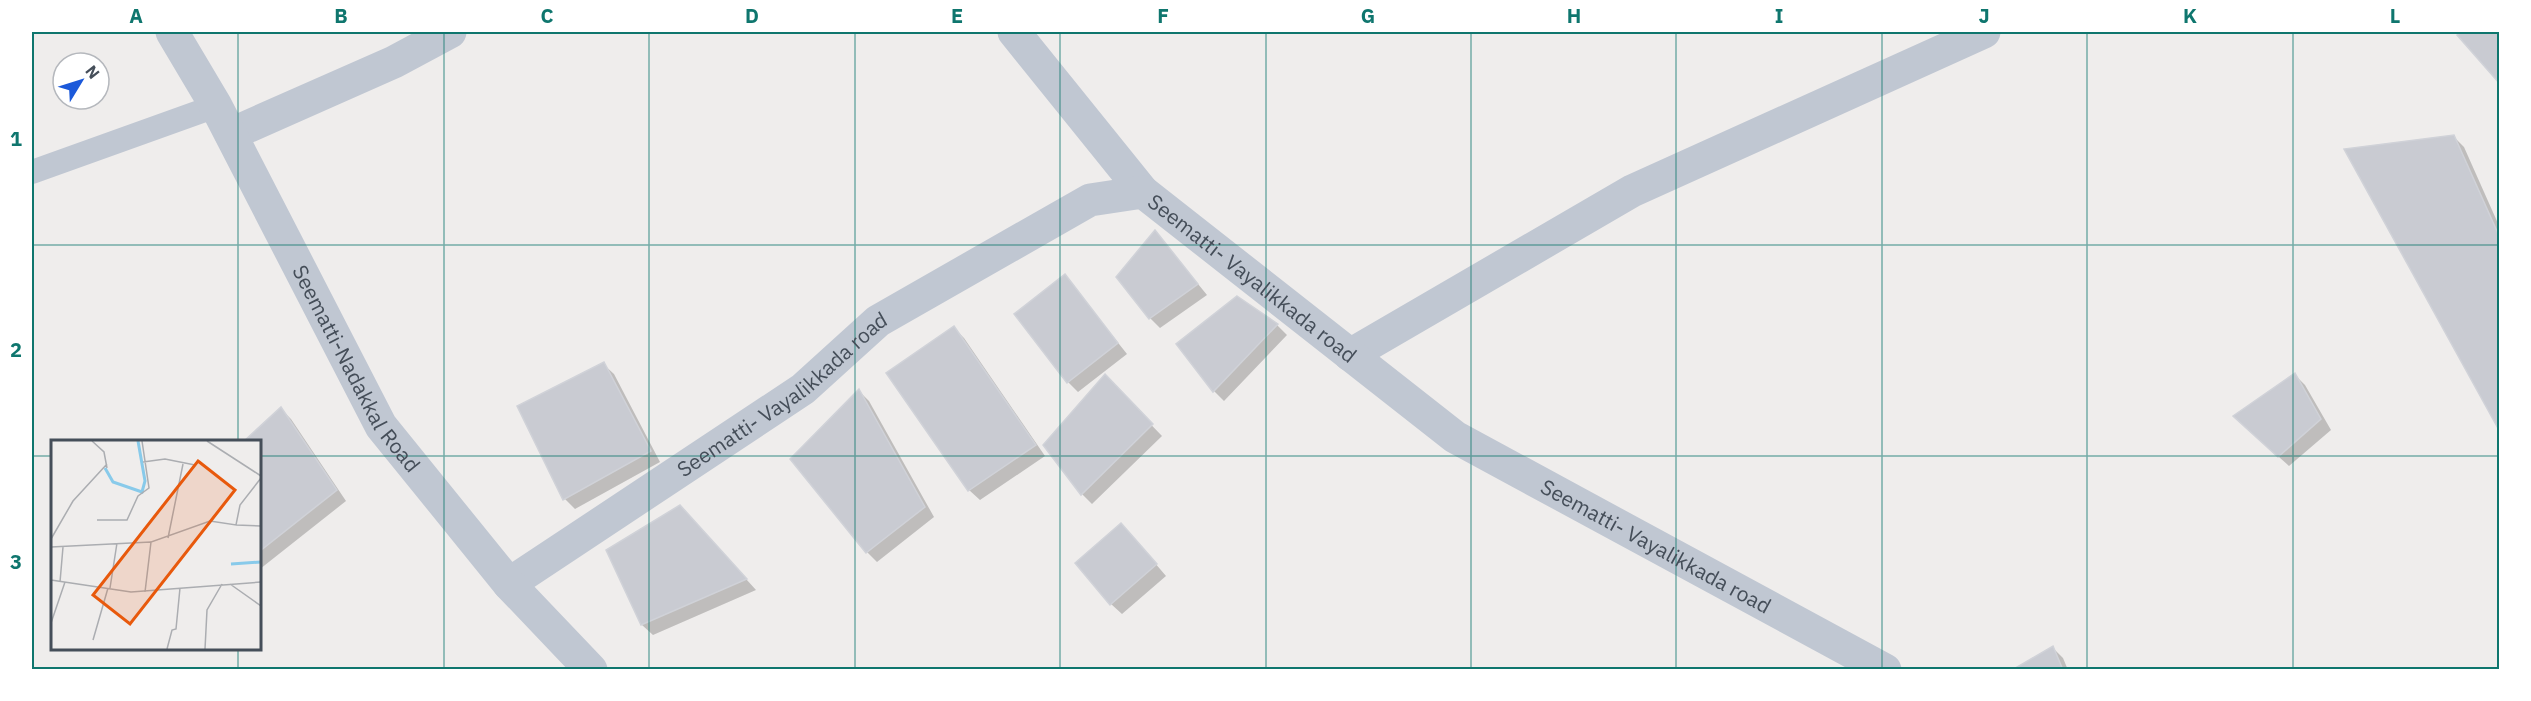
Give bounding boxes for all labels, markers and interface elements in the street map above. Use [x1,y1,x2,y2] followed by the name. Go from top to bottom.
[129,2,143,29] text: A
[334,2,348,29] text: B
[540,2,554,29] text: C
[745,2,759,29] text: D
[951,2,963,29] text: E
[1157,2,1169,29] text: F
[1361,2,1375,29] text: G
[1567,2,1581,29] text: H
[1775,2,1783,29] text: I
[1978,2,1990,29] text: J
[2183,2,2197,29] text: K
[2390,2,2400,29] text: L
[51,51,111,111] north arrow
[81,61,104,82] text: N
[10,125,22,152] text: 1
[1142,187,1363,369] street label: Seematti- Vayalikkada road
[286,260,427,478] street label: Seematti-Nadakkal Road
[671,305,892,483] street label: Seematti- Vayalikkada road
[10,336,22,363] text: 2
[51,440,261,650] inset map
[1536,472,1776,620] street label: Seematti- Vayalikkada road
[10,548,22,575] text: 3

